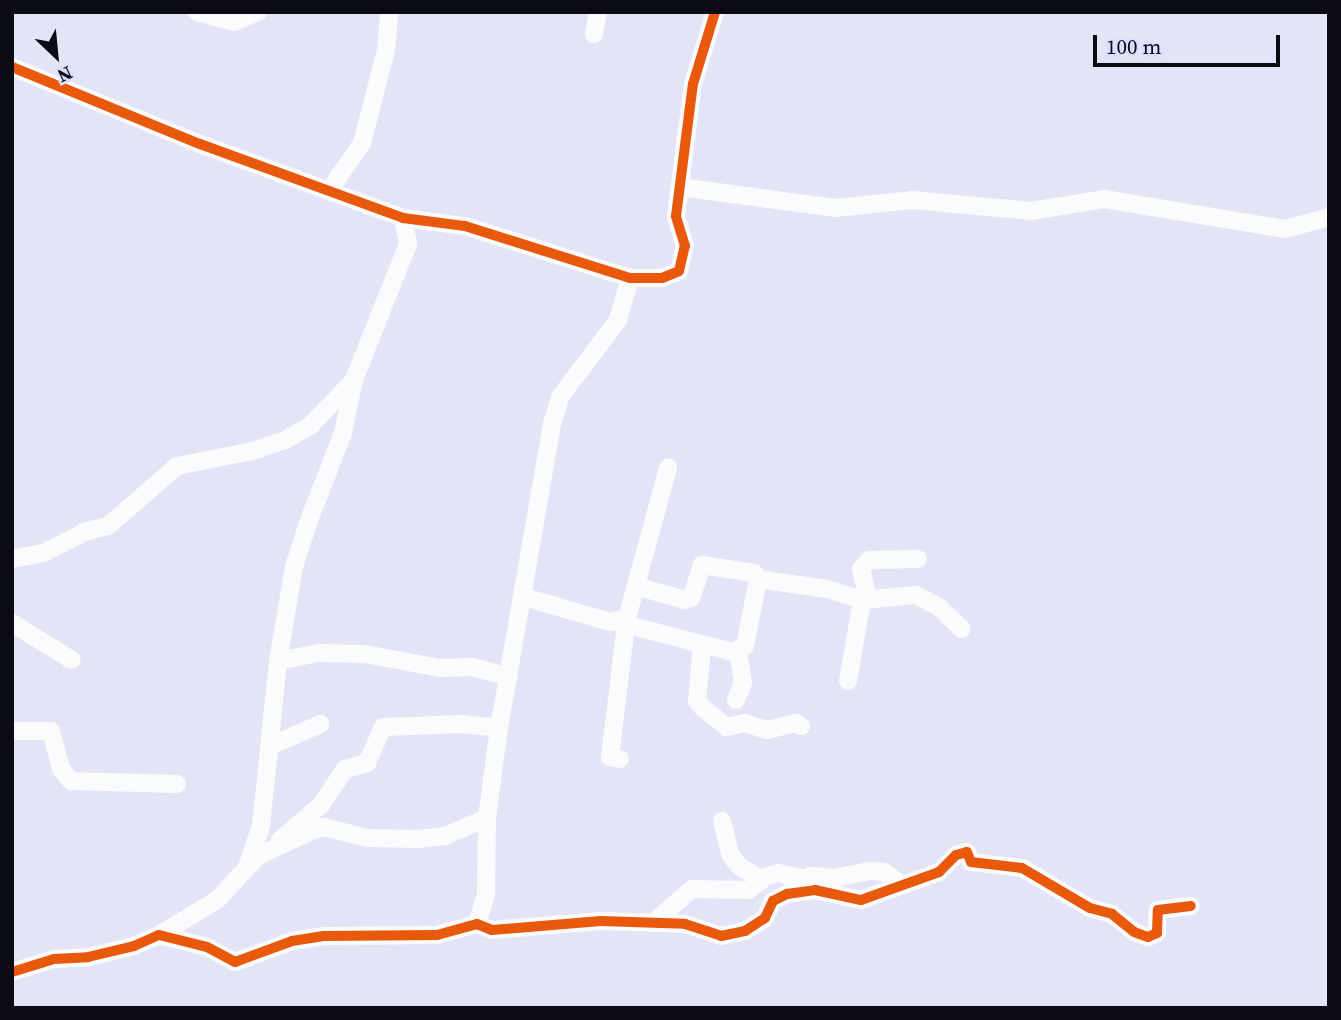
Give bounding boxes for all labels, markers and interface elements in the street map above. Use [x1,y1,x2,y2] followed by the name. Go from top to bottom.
[21,21,91,91] north arrow
[1096,21,1283,65] scale bar
[1106,32,1161,61] text: 100 m
[53,60,77,90] text: N

